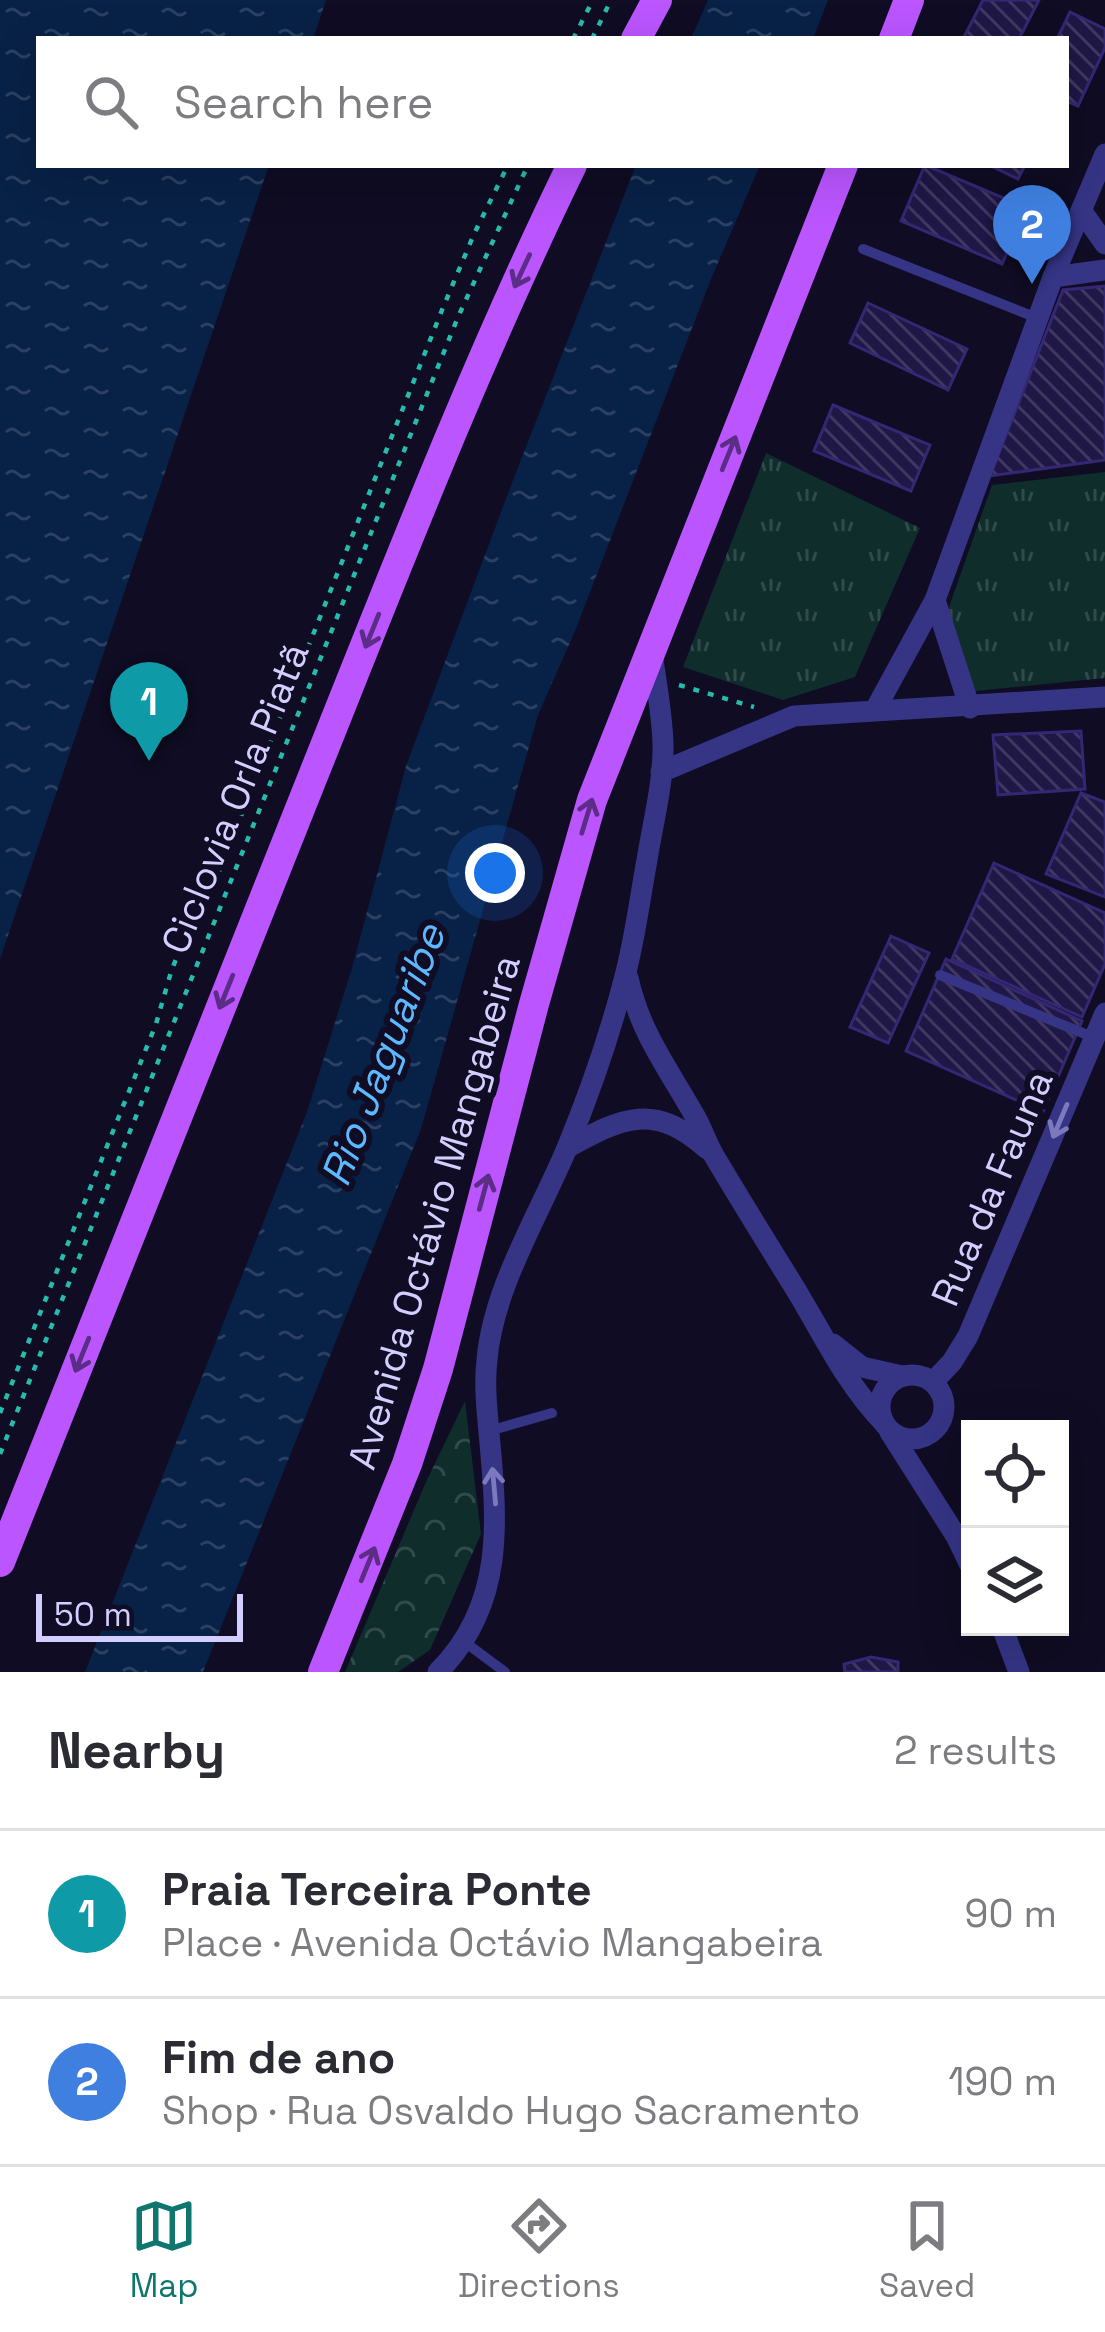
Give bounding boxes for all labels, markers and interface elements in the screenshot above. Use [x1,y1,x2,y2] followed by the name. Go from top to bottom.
[36,36,1069,168] search box
[78,69,144,135] icon: search
[174,74,433,131] text: Search here
[993,185,1071,284] pin: 2
[510,252,532,288] one-way arrow
[720,435,741,472] one-way arrow
[360,611,381,648] one-way arrow
[150,635,320,961] street label: Ciclovia Orla Piatã
[110,662,188,761] pin: 1
[578,798,600,836] one-way arrow
[465,843,525,903] your location
[309,915,458,1193] water label: Rio Jaguaribe
[337,949,531,1475] street label: Avenida Octávio Mangabeira
[213,973,235,1010] one-way arrow
[920,1063,1064,1313] street label: Rua da Fauna
[1048,1102,1069,1139] one-way arrow
[475,1174,497,1212] one-way arrow
[70,1335,91,1372] one-way arrow
[961,1420,1069,1636] map controls
[961,1420,1069,1528] button: locate
[482,1467,505,1506] one-way arrow
[961,1528,1069,1636] button: layers
[359,1547,380,1584] one-way arrow
[36,1588,243,1641] scale bar
[54,1594,132,1636] text: 50 m
[48,1718,225,1783] text: Nearby
[894,1726,1057,1775] text: 2 results
[162,1861,592,1918] text: Praia Terceira Ponte
[78,1889,96,1938] text: 1
[965,1889,1057,1938] text: 90 m
[162,1918,823,1967] text: Place · Avenida Octávio Mangabeira
[162,2029,395,2086] text: Fim de ano
[75,2057,99,2106] text: 2
[948,2057,1057,2106] text: 190 m
[162,2086,860,2135] text: Shop · Rua Osvaldo Hugo Sacramento
[130,2193,198,2307] tab: Map
[458,2193,620,2307] tab: Directions
[879,2193,975,2307] tab: Saved

